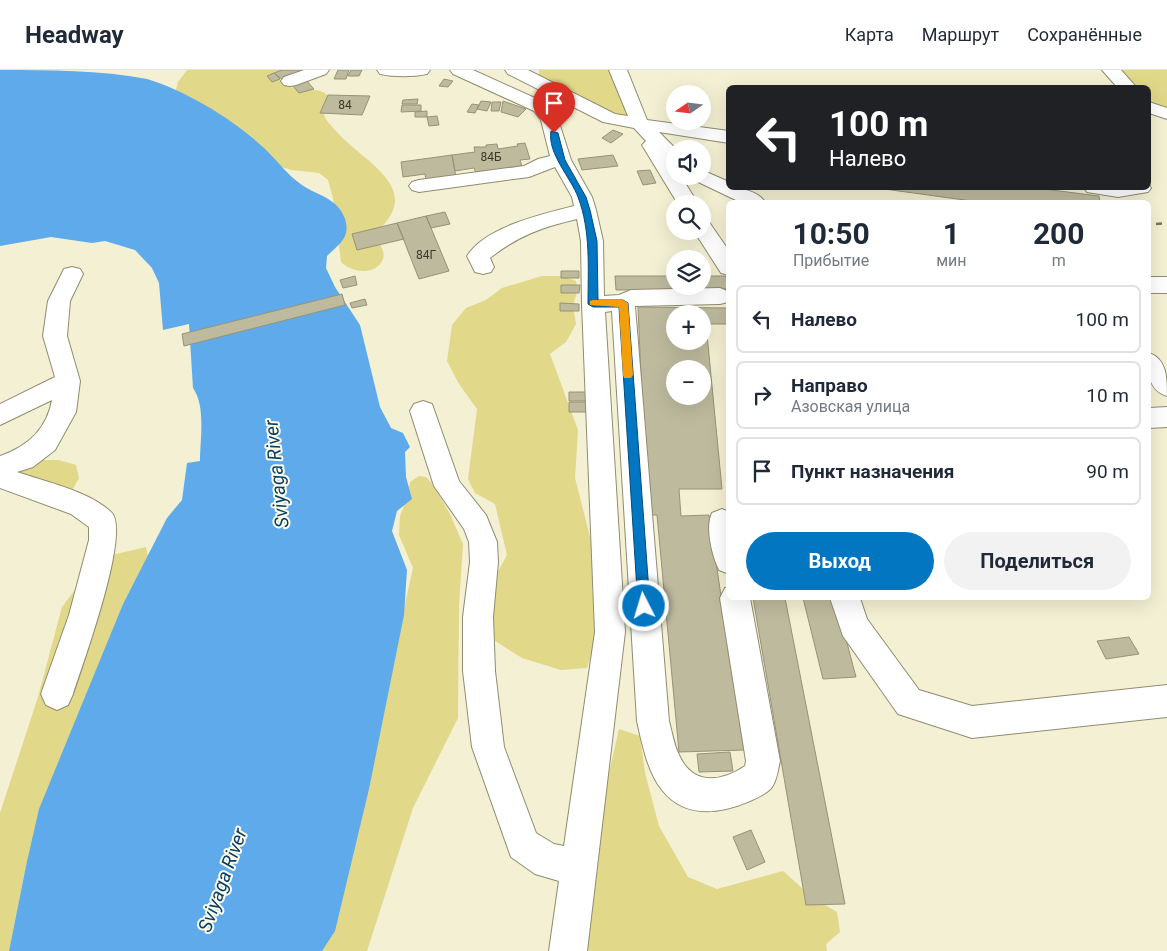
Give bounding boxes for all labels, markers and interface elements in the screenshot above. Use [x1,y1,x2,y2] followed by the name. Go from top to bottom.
[25,21,124,49] text: Headway
[845,24,894,45] text: Карта
[922,24,999,45] text: Маршрут
[1027,24,1142,45] text: Сохранённые
[533,82,575,133] pin
[666,85,711,130] north arrow
[666,85,711,405] map controls
[540,89,568,117] icon: arrive
[338,98,352,112] house number: 84
[829,104,928,145] text: 100 m
[746,105,811,170] icon: left
[666,140,711,185] button: sound
[829,146,906,171] text: Налево
[480,150,502,164] house number: 84Б
[666,195,711,240] button: search
[792,216,870,251] text: 10:50
[943,216,960,251] text: 1
[1033,216,1085,251] text: 200
[416,248,436,262] house number: 84Г
[666,250,711,295] button: layers
[793,251,869,270] text: Прибытие
[936,251,966,270] text: мин
[1052,251,1066,270] text: m
[666,305,711,350] button: +
[748,305,776,333] icon: left
[791,308,857,331] text: Налево
[1076,308,1129,331] text: 100 m
[666,360,711,405] button: −
[791,374,868,397] text: Направо
[748,381,776,409] icon: right
[1086,384,1129,407] text: 10 m
[791,397,910,416] text: Азовская улица
[259,418,294,529] water label: Sviyaga River
[748,457,776,485] icon: arrive
[791,460,954,483] text: Пункт назначения
[1086,460,1129,483] text: 90 m
[746,532,934,590] button: Выход
[944,532,1131,590] button: Поделиться
[617,579,669,631] position arrow
[193,824,252,935] water label: Sviyaga River

